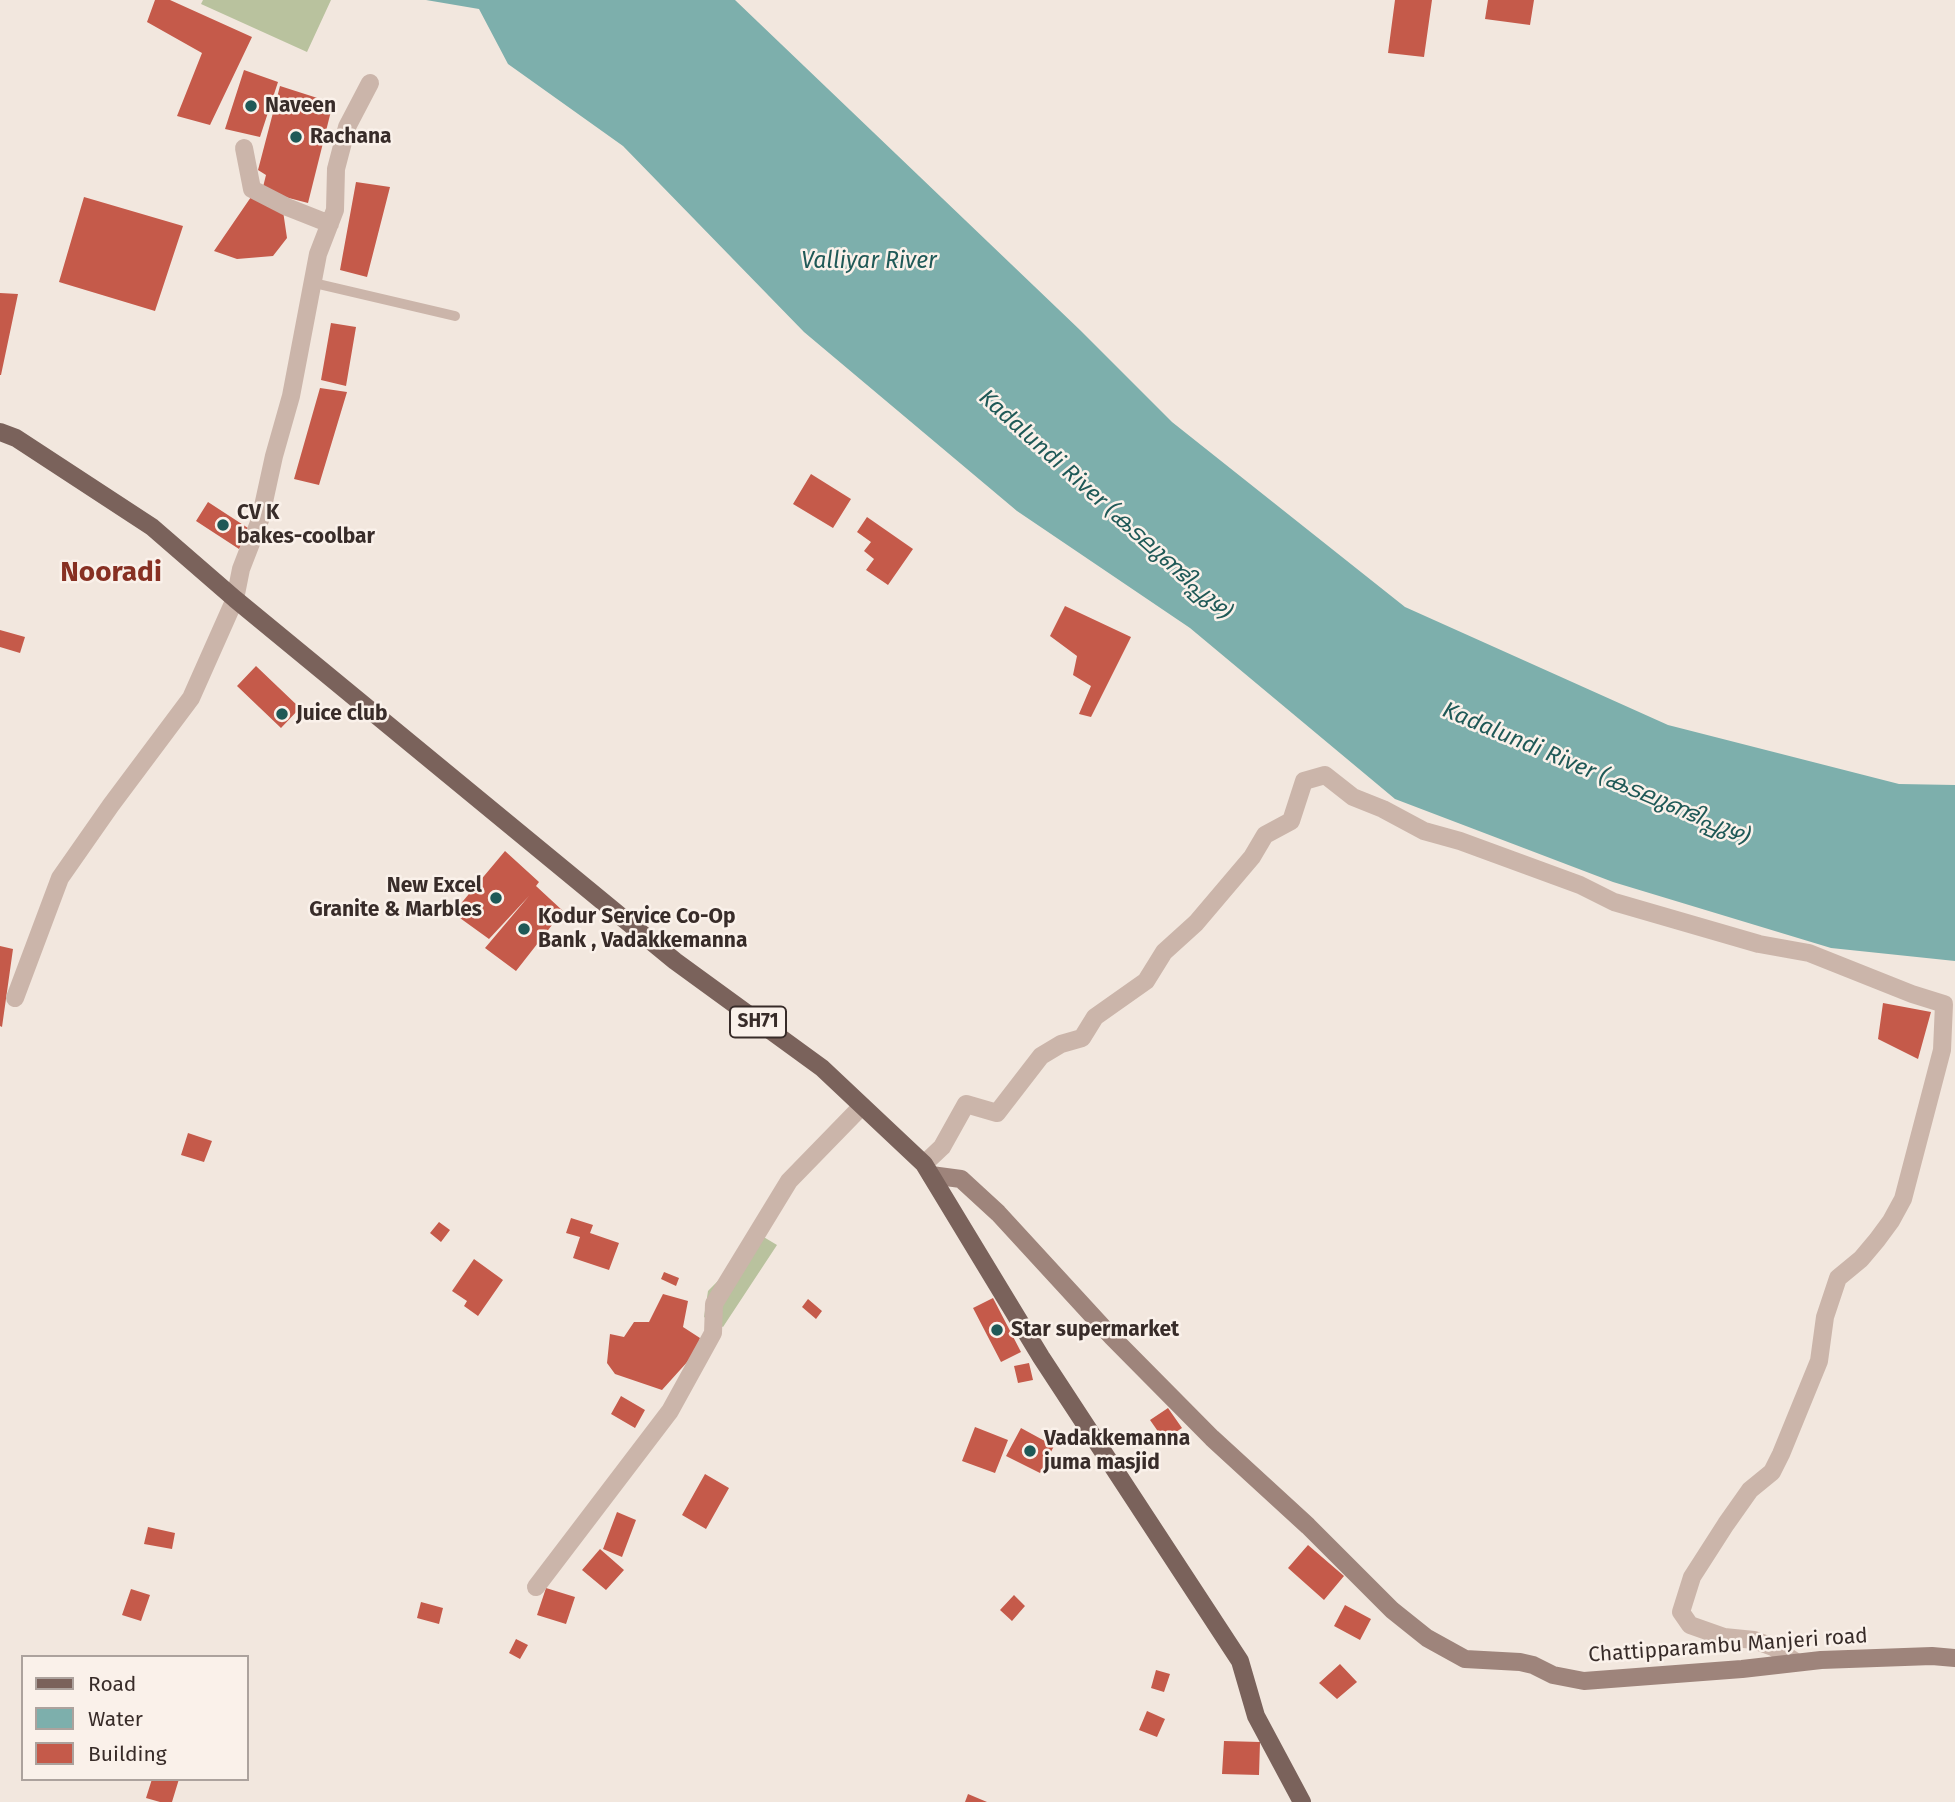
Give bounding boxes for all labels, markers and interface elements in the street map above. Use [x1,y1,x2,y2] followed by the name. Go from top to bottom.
[265,93,336,119] place label: Naveen
[243,98,259,114] marker: Naveen
[310,124,392,150] place label: Rachana
[288,129,304,145] marker: Rachana
[801,248,937,276] water label: Valliyar River
[973,384,1237,626] water label: Kadalundi River (കടലുണ്ടിപ്പുഴ)
[237,500,375,550] place label: CV K bakes-coolbar
[215,517,231,533] marker: CV K bakes-coolbar
[60,556,162,590] district label: Nooradi
[1438,697,1754,851] water label: Kadalundi River (കടലുണ്ടിപ്പുഴ)
[296,701,388,727] place label: Juice club
[274,706,290,722] marker: Juice club
[309,873,482,923] place label: New Excel Granite & Marbles
[488,890,504,906] marker: New Excel Granite & Marbles
[538,904,747,954] place label: Kodur Service Co-Op Bank , Vadakkemanna
[516,921,532,937] marker: Kodur Service Co-Op Bank , Vadakkemanna
[730,1006,786,1038] road number: SH71
[1011,1317,1179,1343] place label: Star supermarket
[989,1322,1005,1338] marker: Star supermarket
[1044,1426,1190,1476] place label: Vadakkemanna juma masjid
[1022,1443,1038,1459] marker: Vadakkemanna juma masjid
[1587,1624,1869,1668] street label: Chattipparambu Manjeri road
[21,1655,248,1781] legend
[88,1671,136,1697] text: Road
[88,1706,143,1732] text: Water
[88,1741,167,1767] text: Building

